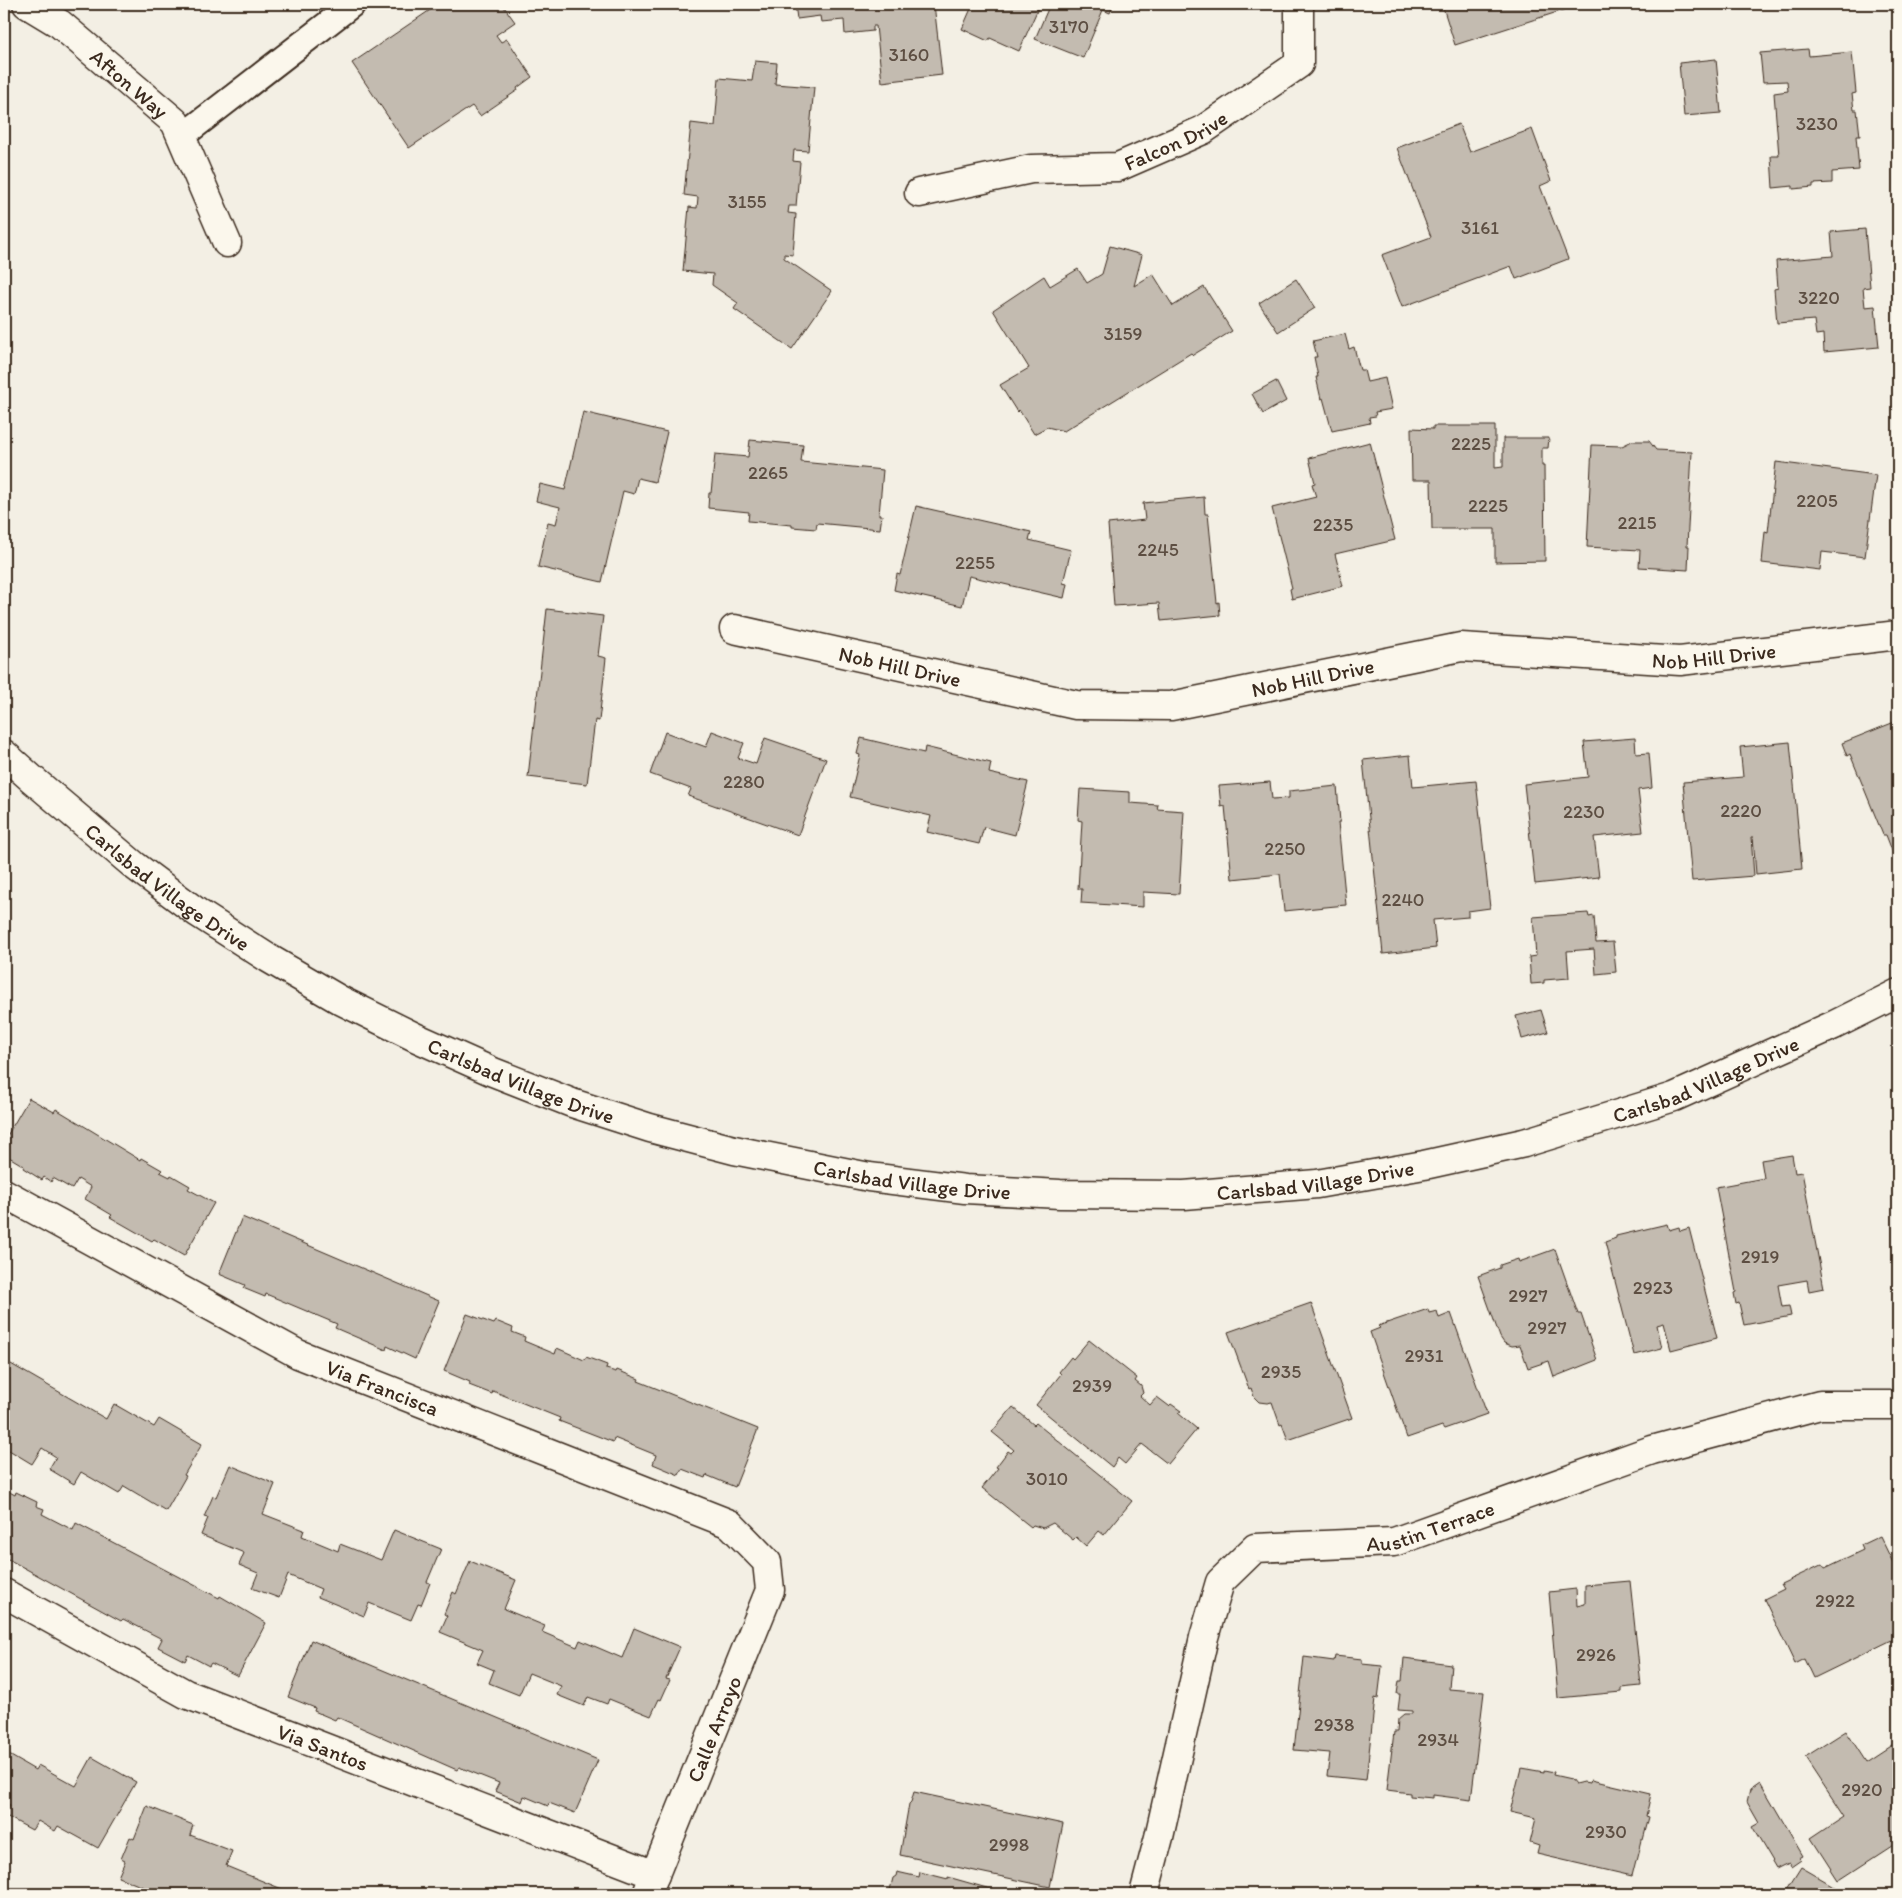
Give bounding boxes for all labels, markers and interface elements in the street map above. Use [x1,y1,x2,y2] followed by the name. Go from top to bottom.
[1049,15,1089,38] house number: 3170
[86,43,174,124] street label: Afton Way
[889,43,929,66] house number: 3160
[1120,105,1232,175] street label: Falcon Drive
[1796,112,1838,135] house number: 3230
[727,190,767,213] house number: 3155
[1461,216,1499,239] house number: 3161
[1798,286,1840,309] house number: 3220
[1103,322,1143,345] house number: 3159
[1451,432,1491,455] house number: 2225
[748,461,788,484] house number: 2265
[1796,489,1838,512] house number: 2205
[1468,494,1508,517] house number: 2225
[1618,511,1656,534] house number: 2215
[1313,513,1353,536] house number: 2235
[1137,538,1179,561] house number: 2245
[955,551,995,574] house number: 2255
[1651,637,1777,674] street label: Nob Hill Drive
[836,640,963,692] street label: Nob Hill Drive
[1249,652,1376,702] street label: Nob Hill Drive
[723,770,765,793] house number: 2280
[1720,799,1762,822] house number: 2220
[1563,800,1605,823] house number: 2230
[81,817,255,956] street label: Carlsbad Village Drive
[1264,837,1306,860] house number: 2250
[1381,888,1425,911] house number: 2240
[1609,1030,1802,1128] street label: Carlsbad Village Drive
[424,1032,618,1128] street label: Carlsbad Village Drive
[811,1154,1011,1204] street label: Carlsbad Village Drive
[1216,1155,1416,1205] street label: Carlsbad Village Drive
[1741,1245,1779,1268] house number: 2919
[1633,1276,1673,1299] house number: 2923
[1508,1284,1548,1307] house number: 2927
[1527,1316,1567,1339] house number: 2927
[1404,1344,1444,1367] house number: 2931
[323,1354,442,1421] street label: Via Francisca
[1261,1360,1301,1383] house number: 2935
[1072,1374,1112,1397] house number: 2939
[1026,1467,1068,1490] house number: 3010
[1366,1495,1498,1556] street label: Austin Terrace
[1815,1589,1855,1612] house number: 2922
[1576,1643,1616,1666] house number: 2926
[681,1672,747,1786] street label: Calle Arroyo
[1314,1713,1354,1736] house number: 2938
[274,1718,372,1776] street label: Via Santos
[1417,1728,1459,1751] house number: 2934
[1841,1778,1883,1801] house number: 2920
[1585,1820,1627,1843] house number: 2930
[989,1833,1029,1856] house number: 2998

